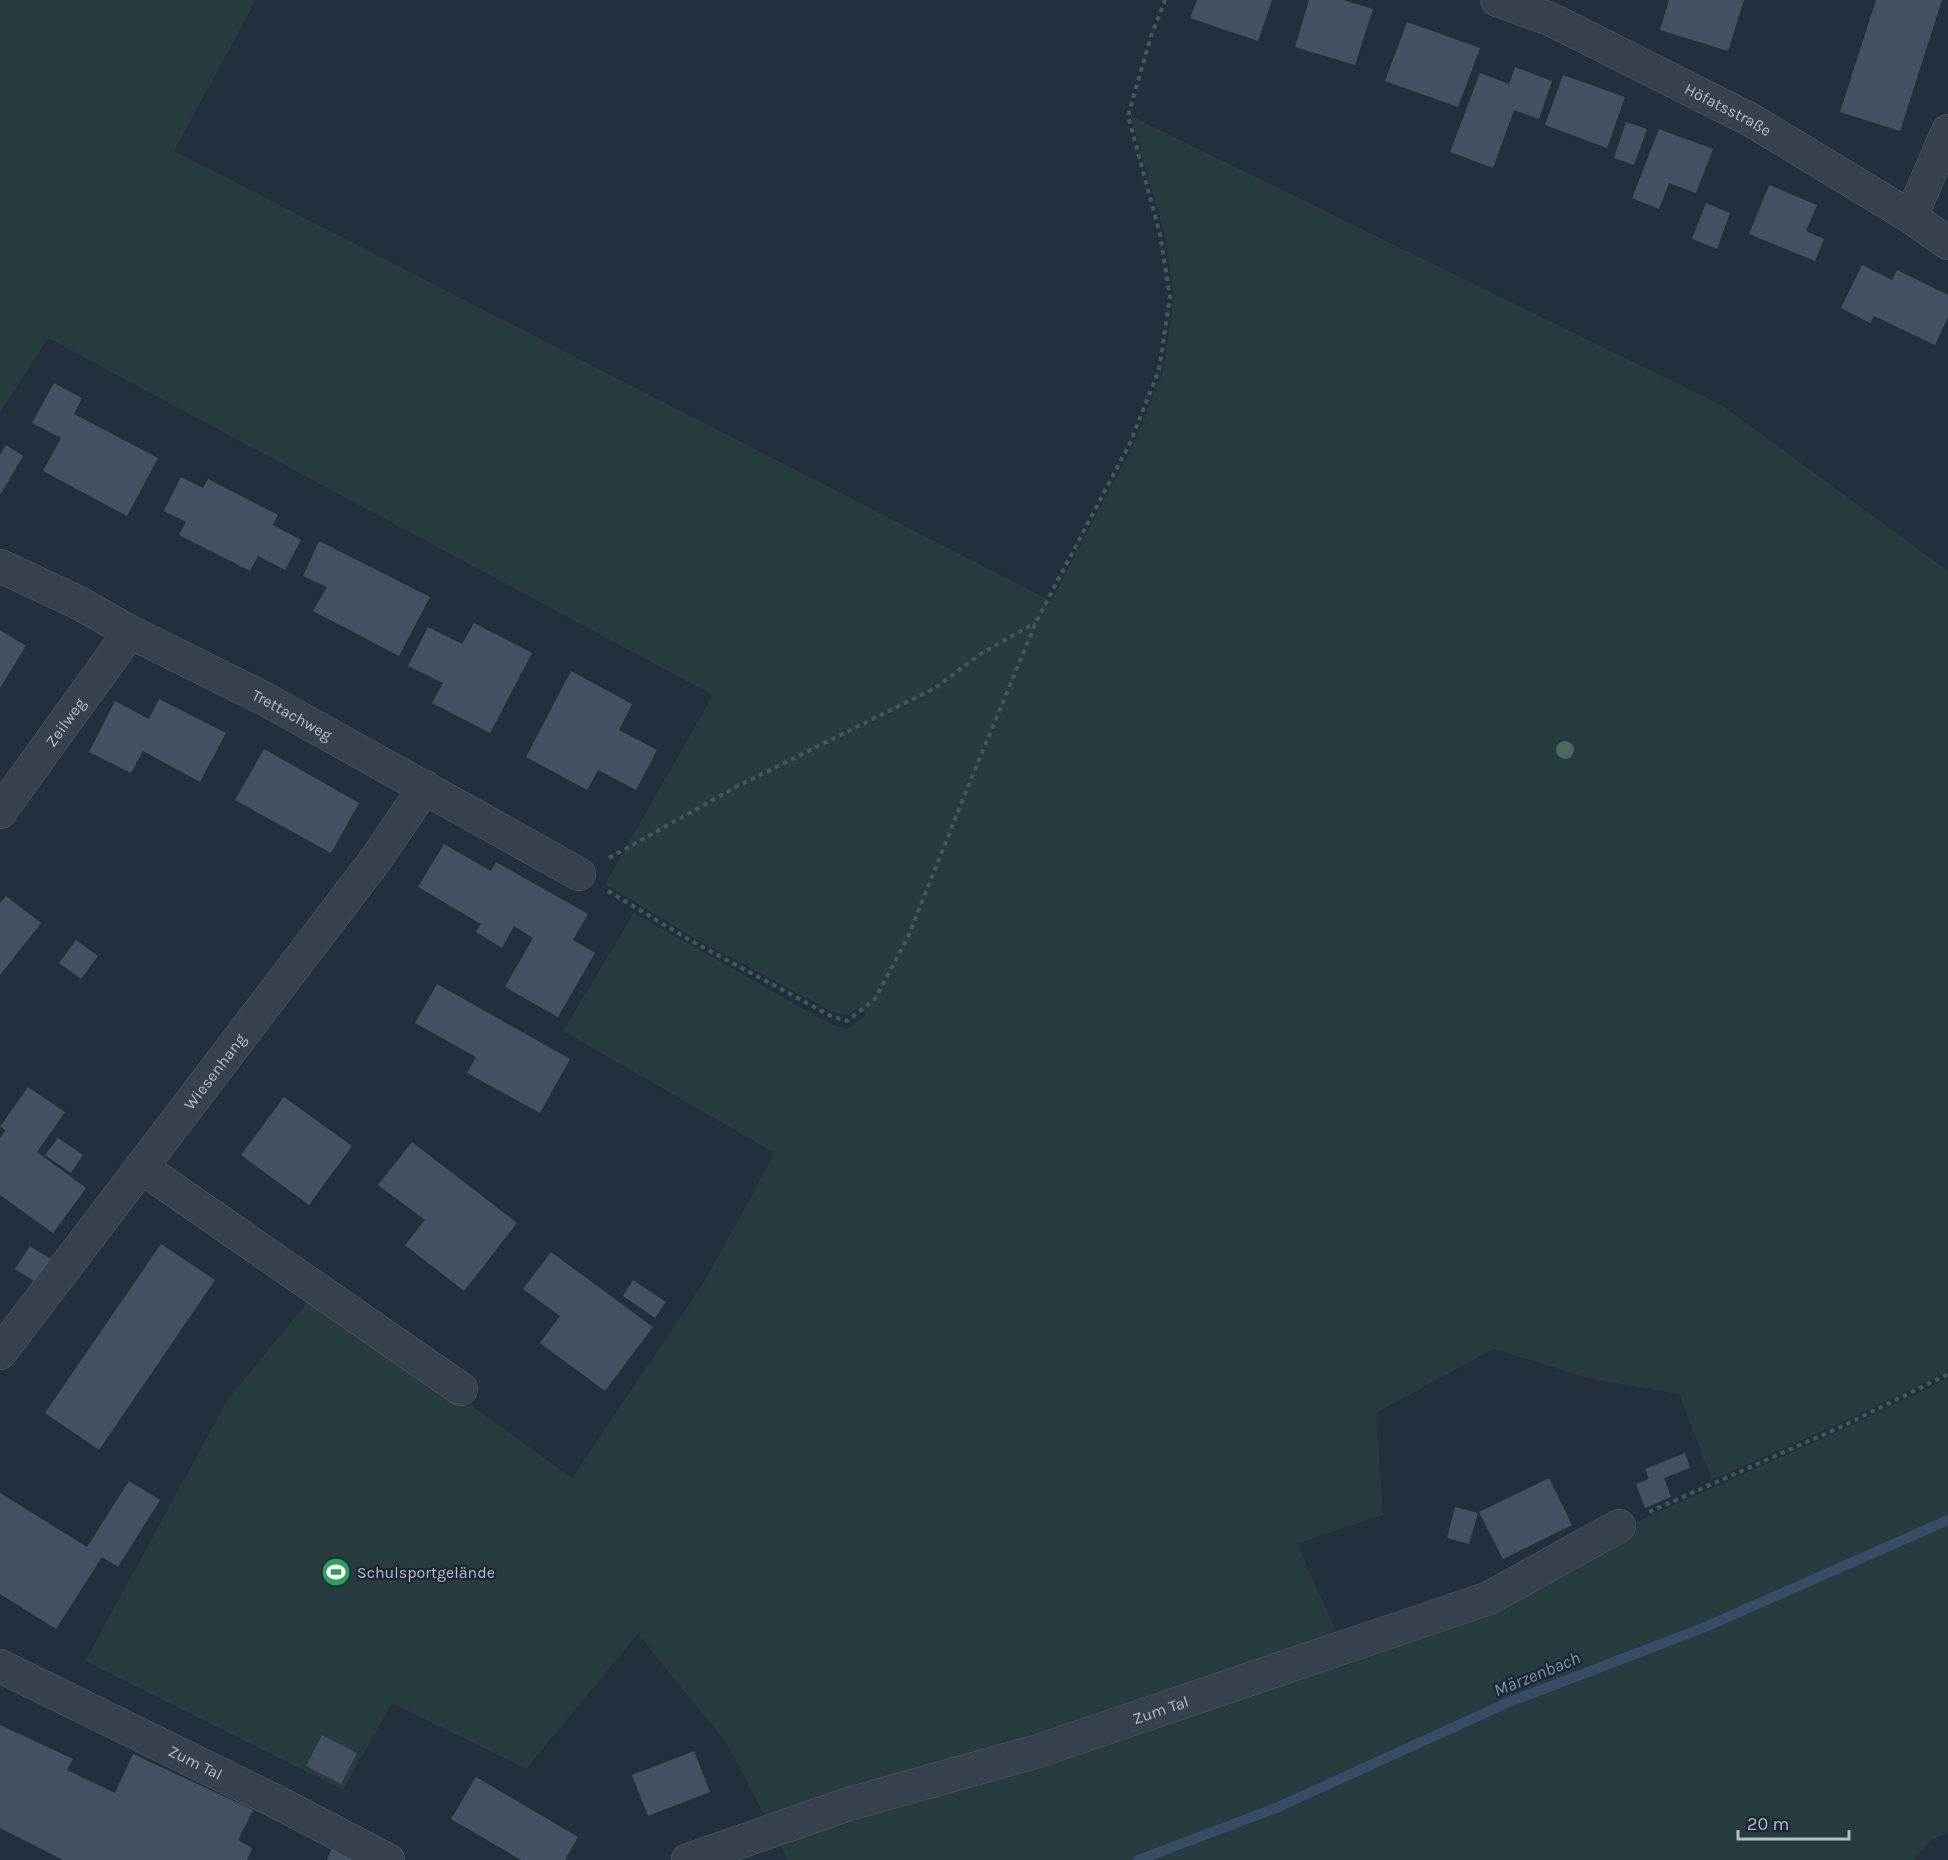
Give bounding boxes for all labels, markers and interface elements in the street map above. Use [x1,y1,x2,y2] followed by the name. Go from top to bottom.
[1681,79,1775,140] street label: Höfatsstraße
[249,685,335,745] street label: Trettachweg
[41,694,89,750] street label: Zeilweg
[180,1030,250,1113] street label: Wiesenhang
[320,1556,352,1588] sports icon: Schulsportgelände
[357,1563,495,1582] place label: Schulsportgelände
[1490,1647,1584,1701] water label: Märzenbach
[1130,1692,1191,1728] street label: Zum Tal
[165,1741,226,1784] street label: Zum Tal
[1738,1803,1849,1841] scale bar
[1747,1813,1789,1835] text: 20 m

